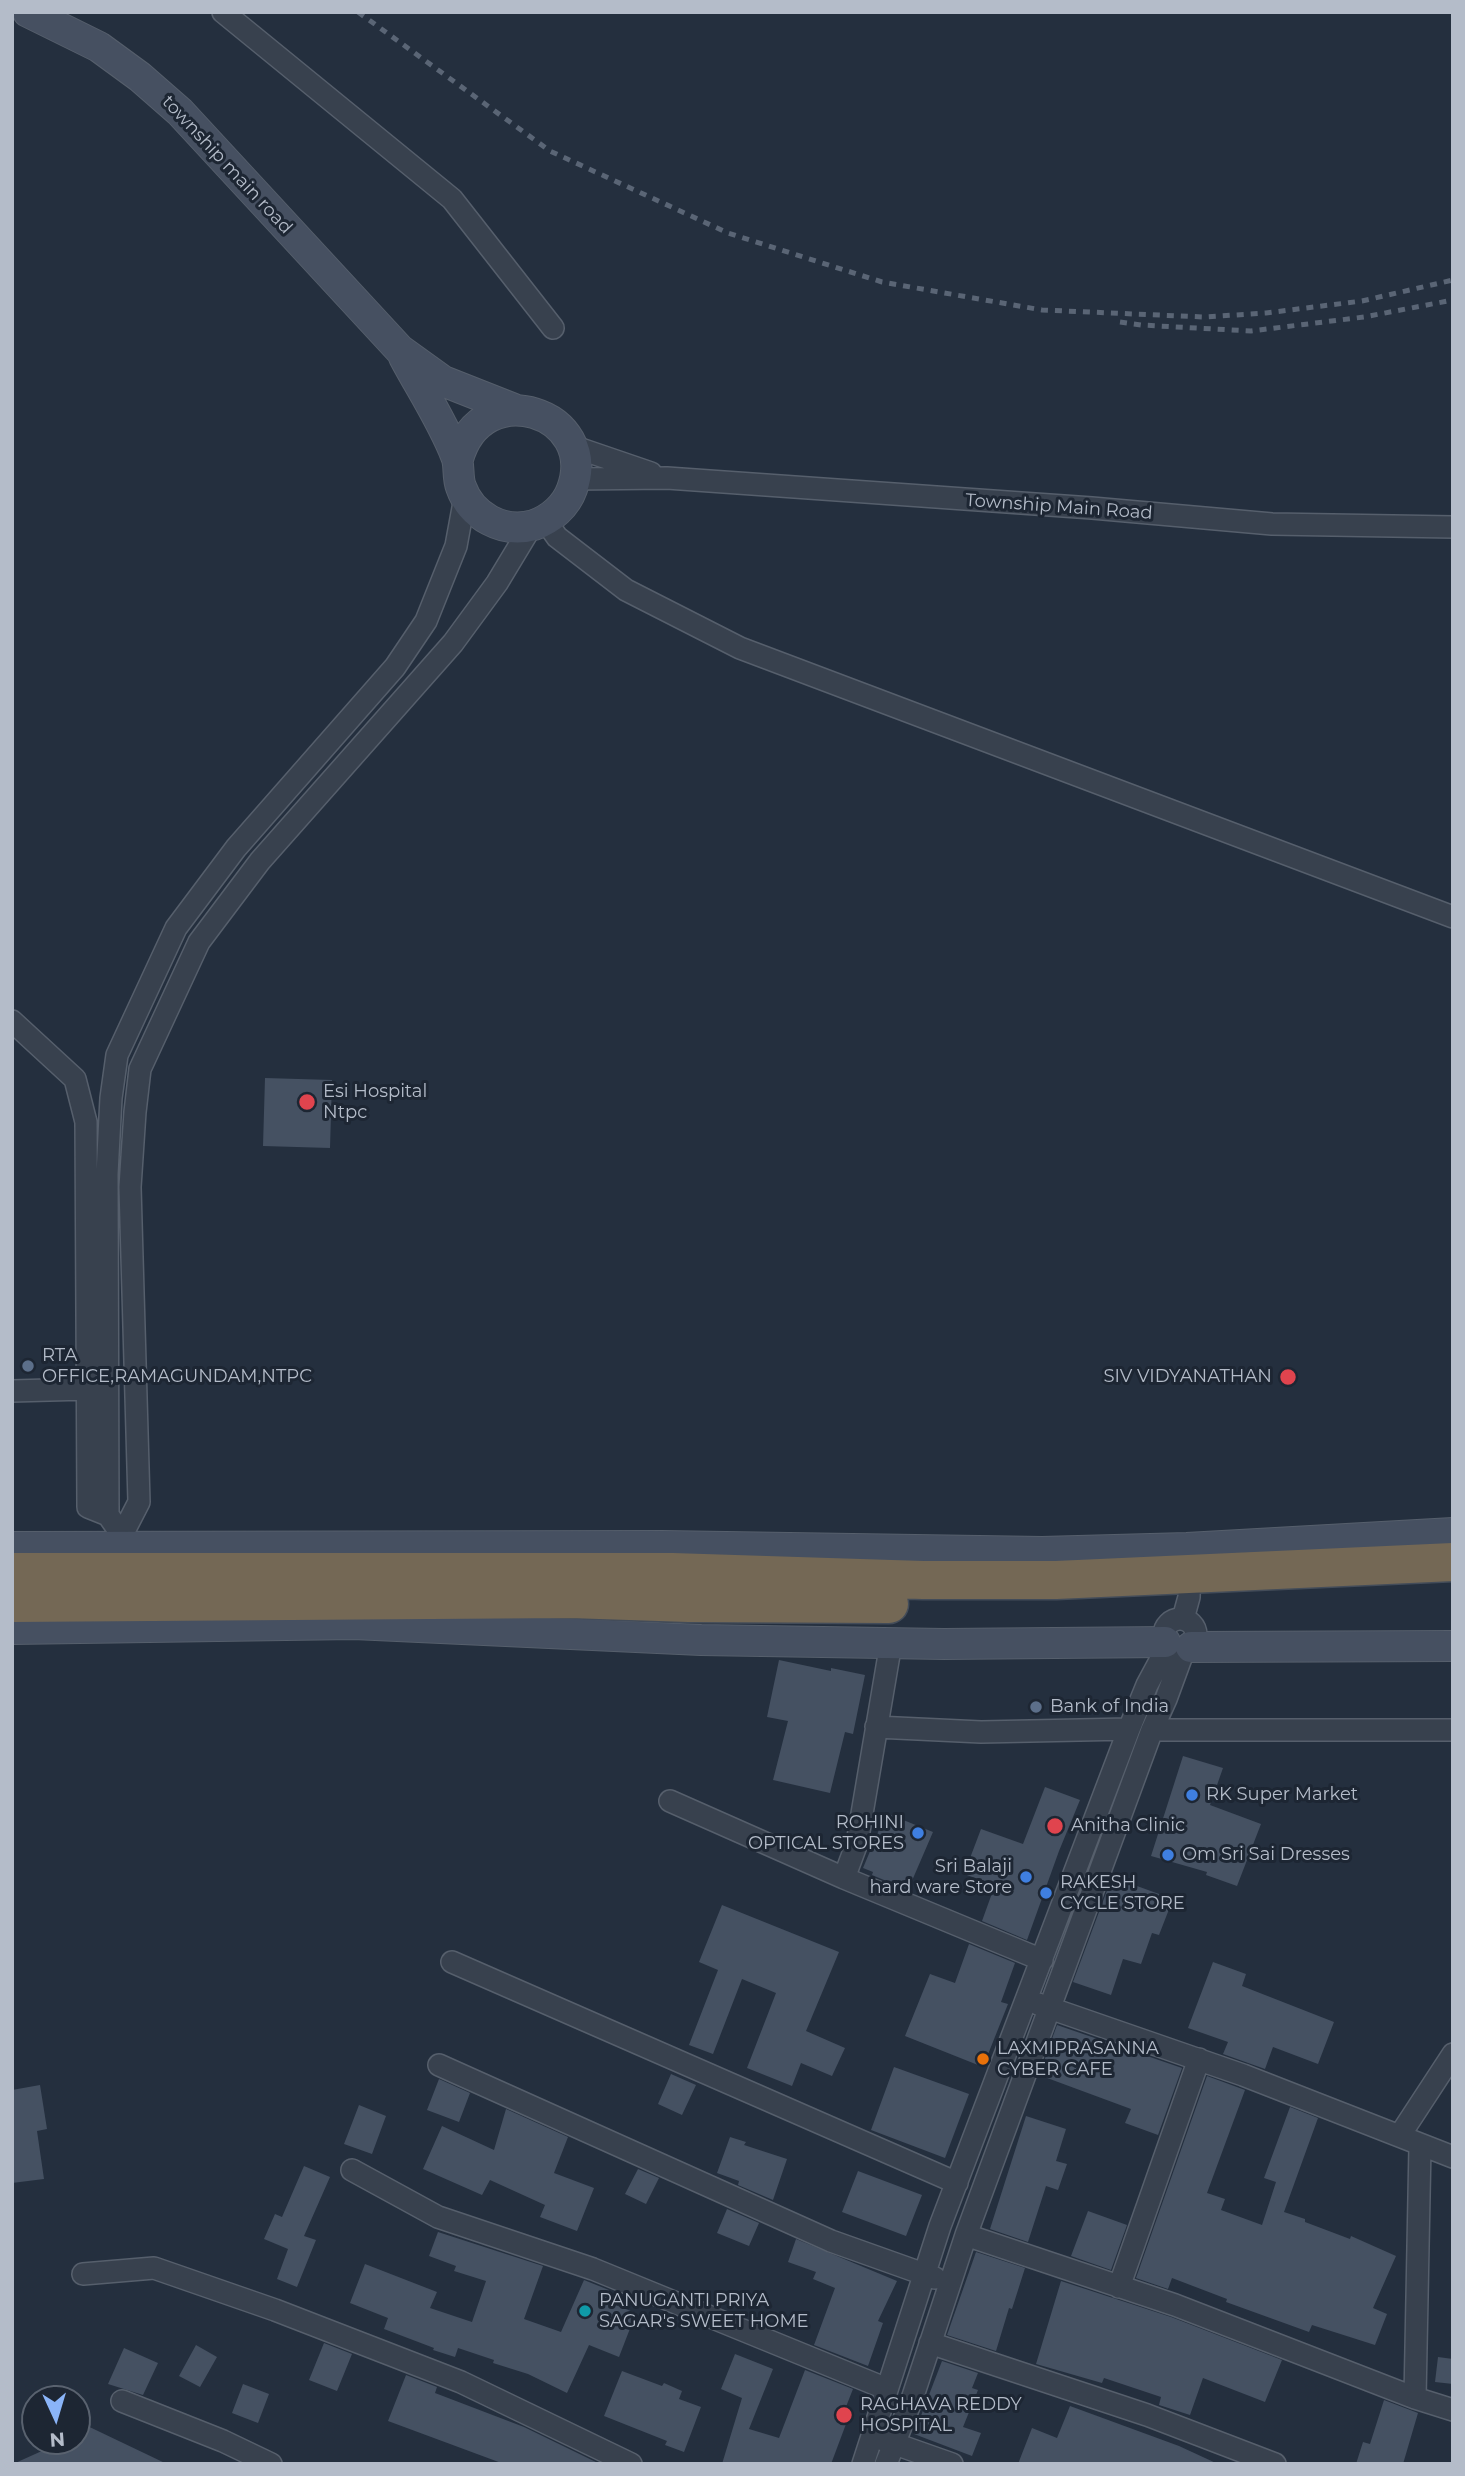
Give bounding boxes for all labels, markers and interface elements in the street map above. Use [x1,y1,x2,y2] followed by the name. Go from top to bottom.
[157,91,297,239] street label: township main road
[965,490,1153,524] street label: Township Main Road
[323,1081,427,1124] place label: Esi Hospital Ntpc
[297,1092,317,1112] marker: Esi Hospital Ntpc
[42,1345,312,1388] place label: RTA OFFICE,RAMAGUNDAM,NTPC
[20,1358,36,1374] marker: RTA OFFICE,RAMAGUNDAM,NTPC
[1104,1366,1272,1388] place label: SIV VIDYANATHAN
[1278,1367,1298,1387] marker: SIV VIDYANATHAN
[1050,1696,1169,1718] place label: Bank of India
[1028,1699,1044,1715] marker: Bank of India
[1206,1784,1358,1806] place label: RK Super Market
[1184,1787,1200,1803] marker: RK Super Market
[748,1812,904,1854] place label: ROHINI OPTICAL STORES
[1071,1815,1185,1837] place label: Anitha Clinic
[1045,1816,1065,1836] marker: Anitha Clinic
[910,1825,926,1841] marker: ROHINI OPTICAL STORES
[1182,1844,1350,1866] place label: Om Sri Sai Dresses
[1160,1847,1176,1863] marker: Om Sri Sai Dresses
[869,1856,1012,1898] place label: Sri Balaji hard ware Store
[1018,1869,1034,1885] marker: Sri Balaji hard ware Store
[1060,1872,1185,1914] place label: RAKESH CYCLE STORE
[1038,1885,1054,1901] marker: RAKESH CYCLE STORE
[997,2038,1159,2080] place label: LAXMIPRASANNA CYBER CAFE
[975,2051,991,2067] marker: LAXMIPRASANNA CYBER CAFE
[599,2290,809,2332] place label: PANUGANTI PRIYA SAGAR's SWEET HOME
[577,2303,593,2319] marker: PANUGANTI PRIYA SAGAR's SWEET HOME
[21,2385,91,2455] north arrow
[860,2394,1022,2436] place label: RAGHAVA REDDY HOSPITAL
[834,2405,854,2425] marker: RAGHAVA REDDY HOSPITAL
[49,2427,66,2451] text: N

